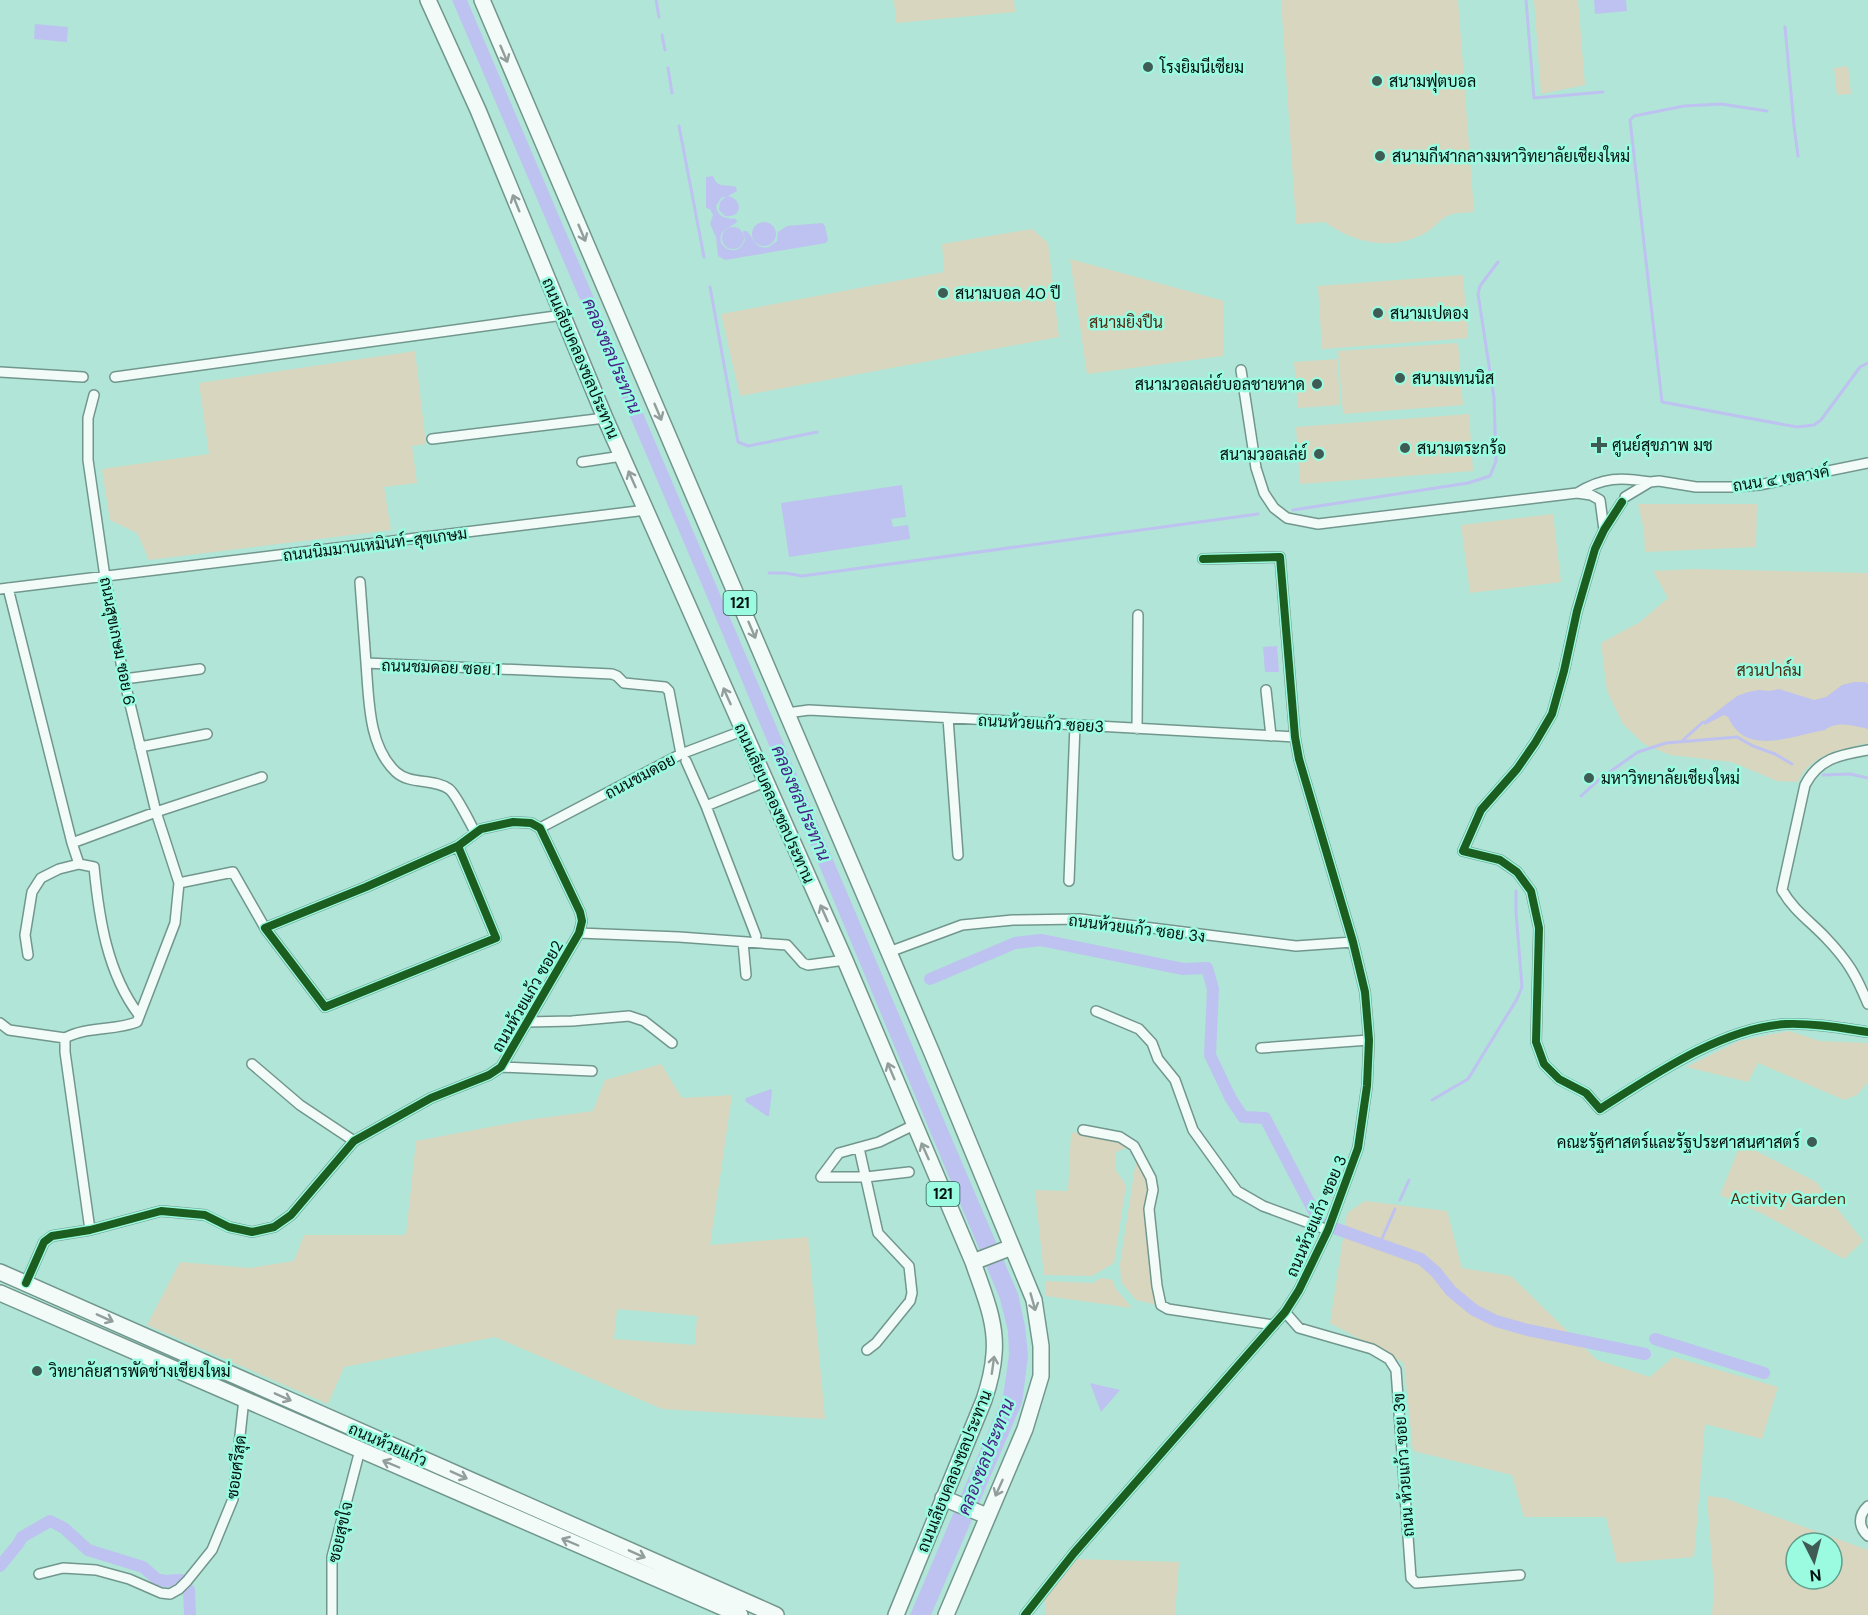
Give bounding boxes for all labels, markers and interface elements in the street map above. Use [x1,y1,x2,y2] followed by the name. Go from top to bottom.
[499,44,511,62] one-way arrow
[1159,56,1244,78] place label: โรงยิมนีเซียม
[1141,60,1155,74] marker: โรงยิมนีเซียม
[1389,71,1476,93] place label: สนามฟุตบอล
[1370,74,1384,88] marker: สนามฟุตบอล
[1392,145,1630,167] place label: สนามกีฬากลางมหาวิทยาลัยเชียงใหม่
[1373,149,1387,163] marker: สนามกีฬากลางมหาวิทยาลัยเชียงใหม่
[510,194,521,212] one-way arrow
[577,224,588,242] one-way arrow
[537,274,625,442] street label: ถนนเลียบคลองชลประทาน
[955,283,1061,304] place label: สนามบอล 40 ปี
[936,286,950,300] marker: สนามบอล 40 ปี
[577,294,647,418] water label: คลองชลประทาน
[1390,303,1469,324] place label: สนามเปตอง
[1371,306,1385,320] marker: สนามเปตอง
[1089,312,1163,333] park label: สนามยิงปืน
[1412,368,1494,389] place label: สนามเทนนิส
[1393,371,1407,385] marker: สนามเทนนิส
[1135,372,1305,395] place label: สนามวอลเล่ย์บอลชายหาด
[1310,377,1324,391] marker: สนามวอลเล่ย์บอลชายหาด
[653,403,664,421] one-way arrow
[1612,433,1713,457] place label: ศูนย์สุขภาพ มช
[1590,436,1608,454] marker: ศูนย์สุขภาพ มช
[1417,438,1506,459] place label: สนามตระกร้อ
[1398,441,1412,455] marker: สนามตระกร้อ
[1220,442,1307,465] place label: สนามวอลเล่ย์
[1312,447,1326,461] marker: สนามวอลเล่ย์
[1731,459,1831,496] street label: ถนน ๔ เขลางค์
[626,470,637,488] one-way arrow
[282,521,468,567] street label: ถนนนิมมานเหมินท์-สุขเกษม
[94,575,140,707] street label: ถนนสุขเกษม ซอย 6
[724,591,756,615] road number: 121
[747,621,758,639] one-way arrow
[381,655,501,680] street label: ถนนชมดอย ซอย 1
[1736,658,1802,681] park label: สวนปาล์ม
[721,688,732,706] one-way arrow
[978,710,1104,737] street label: ถนนห้วยแก้ว ซอย3
[731,720,819,886] street label: ถนนเลียบคลองชลประทาน
[767,742,835,864] water label: คลองชลประทาน
[601,749,679,804] street label: ถนนชมดอย
[1601,767,1740,789] place label: มหาวิทยาลัยเชียงใหม่
[1582,771,1596,785] marker: มหาวิทยาลัยเชียงใหม่
[817,904,829,922] one-way arrow
[1067,910,1206,947] street label: ถนนห้วยแก้ว ซอย 3ง
[487,937,568,1056] street label: ถนนห้วยแก้ว ซอย2
[885,1063,896,1081] one-way arrow
[1557,1130,1800,1153] place label: คณะรัฐศาสตร์และรัฐประศาสนศาสตร์
[1805,1135,1819,1149] marker: คณะรัฐศาสตร์และรัฐประศาสนศาสตร์
[919,1142,930,1160] one-way arrow
[1281,1152,1352,1280] street label: ถนนห้วยแก้ว ซอย 3
[926,1182,960,1206] road number: 121
[1730,1188,1846,1209] park label: Activity Garden
[1028,1292,1039,1311] one-way arrow
[95,1312,113,1324] one-way arrow
[987,1356,998,1375] one-way arrow
[48,1360,231,1382] place label: วิทยาลัยสารพัดช่างเชียงใหม่
[30,1364,44,1378] marker: วิทยาลัยสารพัดช่างเชียงใหม่
[911,1387,997,1555] street label: ถนนเลียบคลองชลประทาน
[273,1392,291,1403] one-way arrow
[1388,1392,1419,1538] street label: ถนน ห้วยแก้ว ซอย 3ข
[952,1395,1020,1519] water label: คลองชลประทาน
[345,1418,430,1471] street label: ถนนห้วยแก้ว
[221,1434,252,1501] street label: ซอยศรีสุด
[383,1458,401,1469] one-way arrow
[449,1470,467,1481] one-way arrow
[993,1478,1004,1497] one-way arrow
[322,1499,359,1565] street label: ซอยสุขใจ
[1784,1531,1844,1591] north arrow
[562,1535,580,1547] one-way arrow
[627,1549,646,1560] one-way arrow
[1809,1564,1822,1586] text: N

